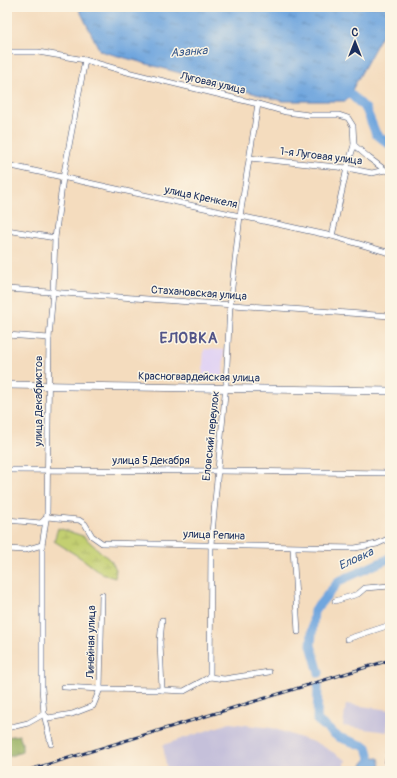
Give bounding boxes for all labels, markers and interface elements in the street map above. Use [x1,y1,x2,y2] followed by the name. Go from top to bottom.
[335,22,375,62] north arrow
[352,26,359,39] text: С
[170,43,209,61] water label: Азанка
[178,69,247,97] street label: Луговая улица
[279,144,363,168] street label: 1-я Луговая улица
[162,183,239,211] street label: улица Кренкеля
[151,283,247,303] street label: Стахановская улица
[159,329,219,348] district label: ЕЛОВКА
[32,356,45,447] street label: улица Декабристов
[138,369,260,385] street label: Красногвардейская улица
[200,390,222,482] street label: Еловский переулок
[111,454,190,467] street label: улица 5 Декабря
[182,527,245,543] street label: улица Репина
[336,544,377,574] water label: Еловка
[84,605,98,680] street label: Линейная улица

